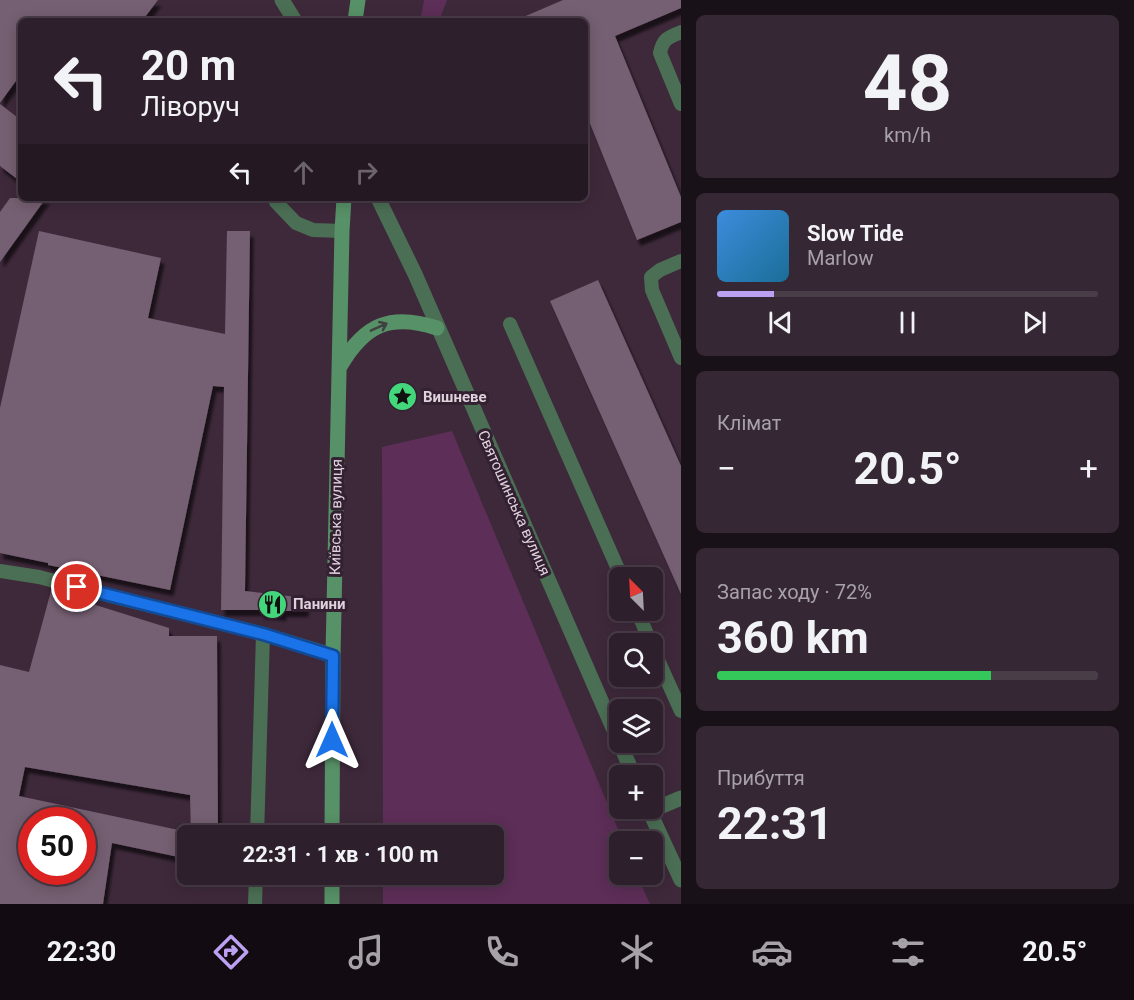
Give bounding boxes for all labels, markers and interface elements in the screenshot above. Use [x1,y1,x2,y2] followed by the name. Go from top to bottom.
[863,38,952,129] text: 48
[141,41,236,90] text: 20 m
[42,42,120,120] icon: left
[141,91,240,123] text: Ліворуч
[884,123,931,147] text: km/h
[224,156,257,189] icon: left
[287,156,320,189] icon: ahead
[350,156,383,189] icon: right
[807,221,904,246] text: Slow Tide
[807,246,873,270] text: Marlow
[764,306,797,339] icon: previous
[891,306,924,339] icon: pause
[1018,306,1051,339] icon: next
[369,321,388,332] one-way arrow
[386,381,418,413] place icon: Вишневе
[423,388,487,406] place label: Вишневе
[717,411,781,435] text: Клімат
[474,427,554,579] street label: Святошинська вулиця
[854,442,962,495] text: 20.5°
[717,449,736,488] text: −
[1079,449,1098,488] text: +
[326,459,346,575] street label: Київська вулиця
[51,561,102,612] pin
[609,567,663,621] north arrow
[609,567,663,885] map controls
[60,570,93,603] icon: arrive
[717,580,872,604] text: Запас ходу · 72%
[256,588,288,620] restaurant icon: Панини
[293,595,346,613] place label: Панини
[717,611,869,664] text: 360 km
[609,633,663,687] button: search
[609,699,663,753] button: layers
[300,708,364,772] position arrow
[609,765,663,819] button: +
[717,766,805,790] text: Прибуття
[717,797,833,850] text: 22:31
[18,807,96,885] speed limit sign: 50
[609,831,663,885] button: −
[243,842,438,867] text: 22:31 · 1 хв · 100 m
[210,931,252,973] icon: directions
[345,931,387,973] icon: music
[481,931,523,973] icon: phone
[616,931,658,973] icon: climate
[751,931,793,973] icon: car
[887,931,929,973] icon: filters
[47,936,116,968] text: 22:30
[1022,936,1087,968] text: 20.5°

